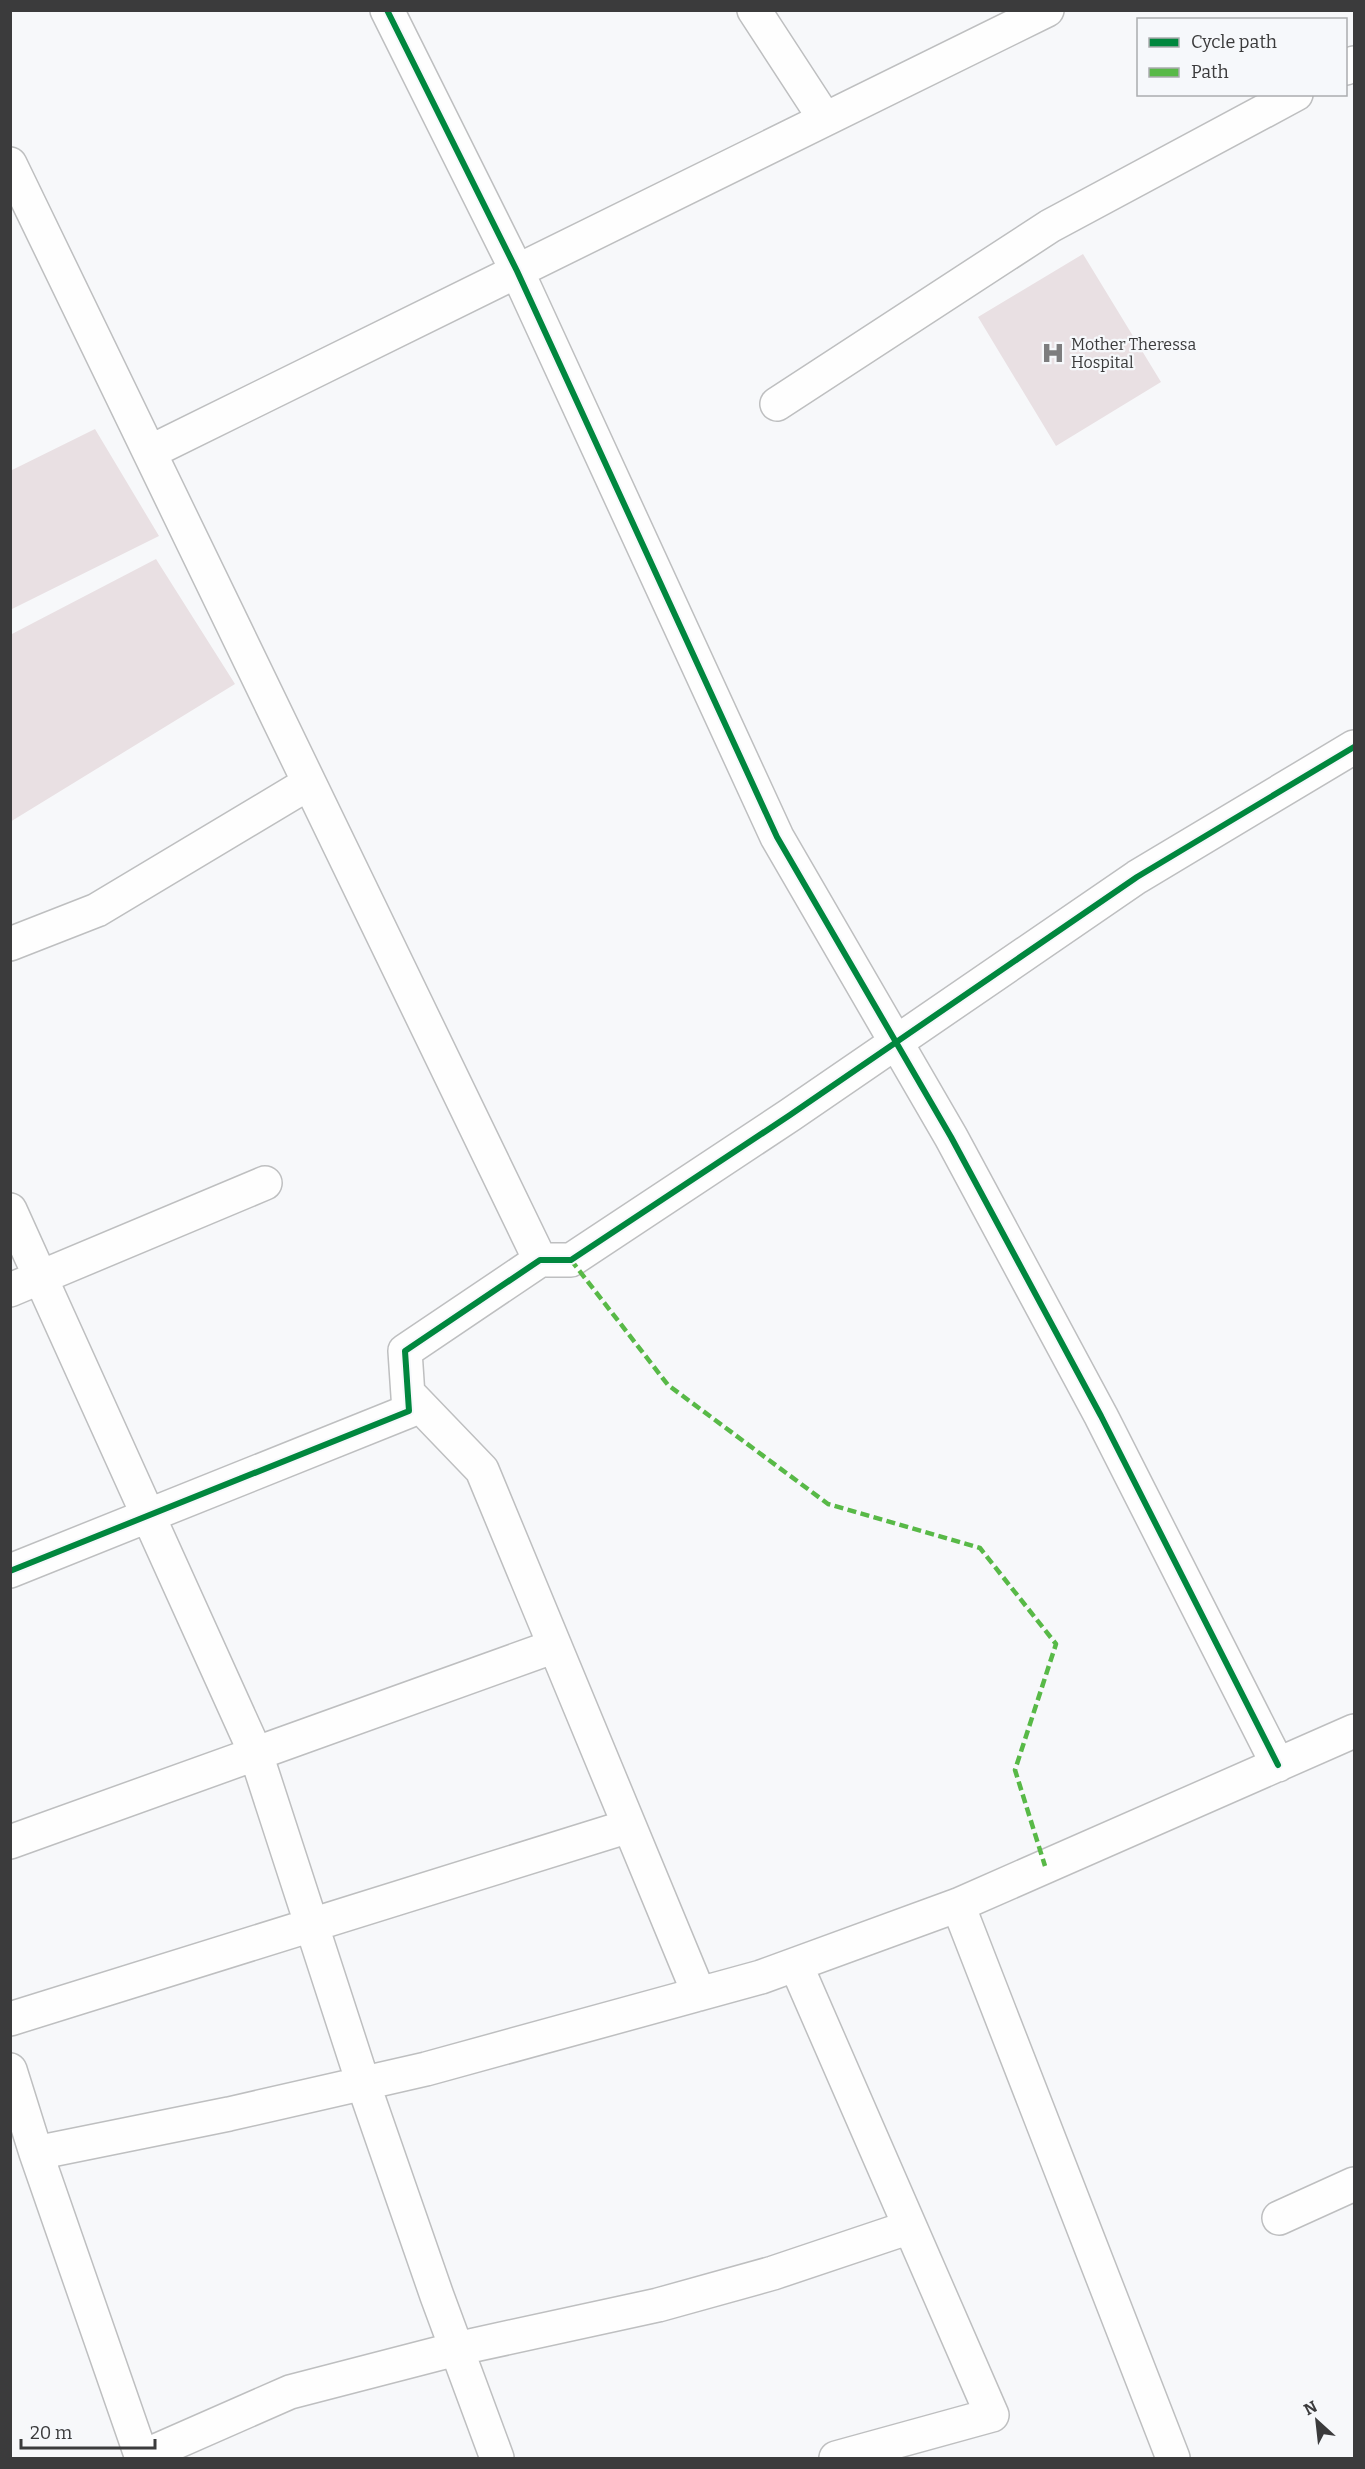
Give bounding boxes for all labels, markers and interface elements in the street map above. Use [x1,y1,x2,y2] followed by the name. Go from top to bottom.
[1137,18,1347,96] legend
[1191,31,1277,53] text: Cycle path
[1191,61,1229,83] text: Path
[1071,335,1196,372] place label: Mother Theressa Hospital
[1040,340,1066,366] hospital icon: Mother Theressa Hospital
[1287,2391,1347,2451] north arrow
[1301,2397,1320,2419] text: N
[21,2412,154,2450] scale bar
[30,2422,72,2444] text: 20 m

